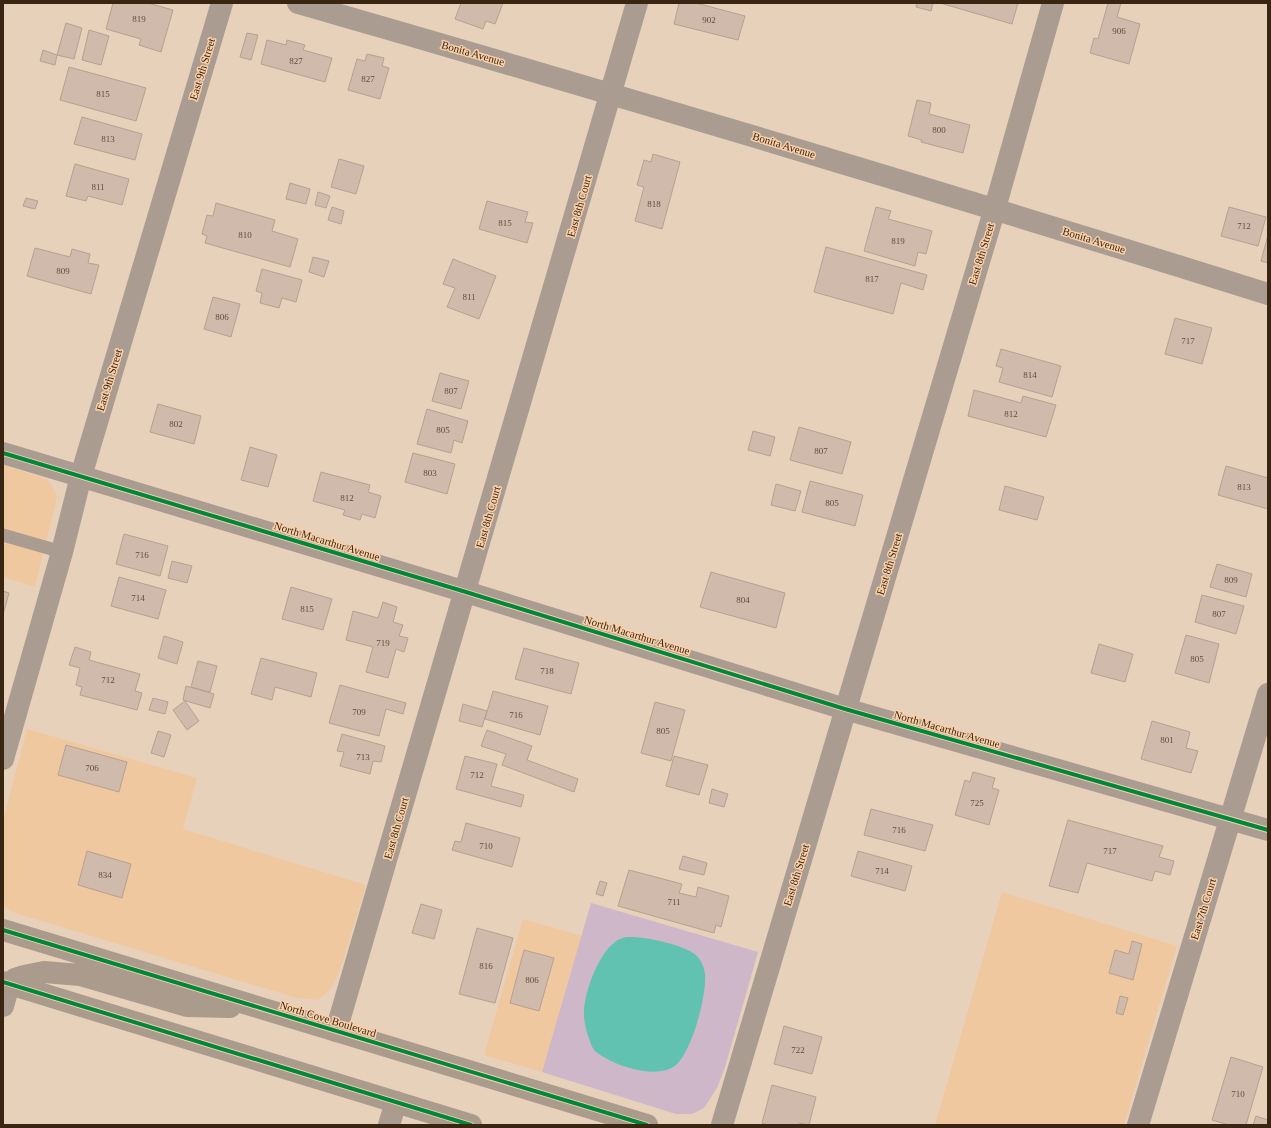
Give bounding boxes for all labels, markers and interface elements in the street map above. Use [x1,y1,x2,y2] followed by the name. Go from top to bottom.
[132,14,146,24] house number: 819
[702,15,716,25] house number: 902
[1112,26,1126,36] house number: 906
[187,37,217,101] street label: East 9th Street
[440,38,506,68] street label: Bonita Avenue
[289,56,303,66] house number: 827
[361,74,375,84] house number: 827
[96,89,110,99] house number: 815
[932,125,946,135] house number: 800
[751,130,817,160] street label: Bonita Avenue
[101,134,115,144] house number: 813
[564,174,594,238] street label: East 8th Court
[91,182,105,192] house number: 811
[647,199,661,209] house number: 818
[498,218,512,228] house number: 815
[1237,221,1251,231] house number: 712
[966,222,996,286] street label: East 8th Street
[1061,225,1127,255] street label: Bonita Avenue
[238,230,252,240] house number: 810
[891,236,905,246] house number: 819
[56,266,70,276] house number: 809
[865,274,879,284] house number: 817
[462,292,476,302] house number: 811
[215,312,229,322] house number: 806
[1181,336,1195,346] house number: 717
[94,348,124,412] street label: East 9th Street
[1023,370,1037,380] house number: 814
[444,386,458,396] house number: 807
[1004,409,1018,419] house number: 812
[169,419,183,429] house number: 802
[436,425,450,435] house number: 805
[814,446,828,456] house number: 807
[423,468,437,478] house number: 803
[1237,482,1251,492] house number: 813
[473,485,503,549] street label: East 8th Court
[340,493,354,503] house number: 812
[825,498,839,508] house number: 805
[273,519,381,563] street label: North Macarthur Avenue
[874,532,904,596] street label: East 8th Street
[135,550,149,560] house number: 716
[1224,575,1238,585] house number: 809
[131,593,145,603] house number: 714
[736,595,750,605] house number: 804
[300,604,314,614] house number: 815
[1212,609,1226,619] house number: 807
[583,613,691,657] street label: North Macarthur Avenue
[376,638,390,648] house number: 719
[1190,654,1204,664] house number: 805
[540,666,554,676] house number: 718
[101,675,115,685] house number: 712
[352,707,366,717] house number: 709
[893,708,1002,750] street label: North Macarthur Avenue
[509,710,523,720] house number: 716
[656,726,670,736] house number: 805
[1160,735,1174,745] house number: 801
[356,752,370,762] house number: 713
[85,763,99,773] house number: 706
[470,770,484,780] house number: 712
[381,796,411,860] street label: East 8th Court
[970,798,984,808] house number: 725
[892,825,906,835] house number: 716
[479,841,493,851] house number: 710
[781,843,811,907] street label: East 8th Street
[1103,846,1117,856] house number: 717
[875,866,889,876] house number: 714
[98,870,112,880] house number: 834
[1188,877,1218,941] street label: East 7th Court
[667,897,681,907] house number: 711
[479,961,493,971] house number: 816
[525,975,539,985] house number: 806
[278,999,378,1040] street label: North Cove Boulevard
[791,1045,805,1055] house number: 722
[1231,1089,1245,1099] house number: 710

